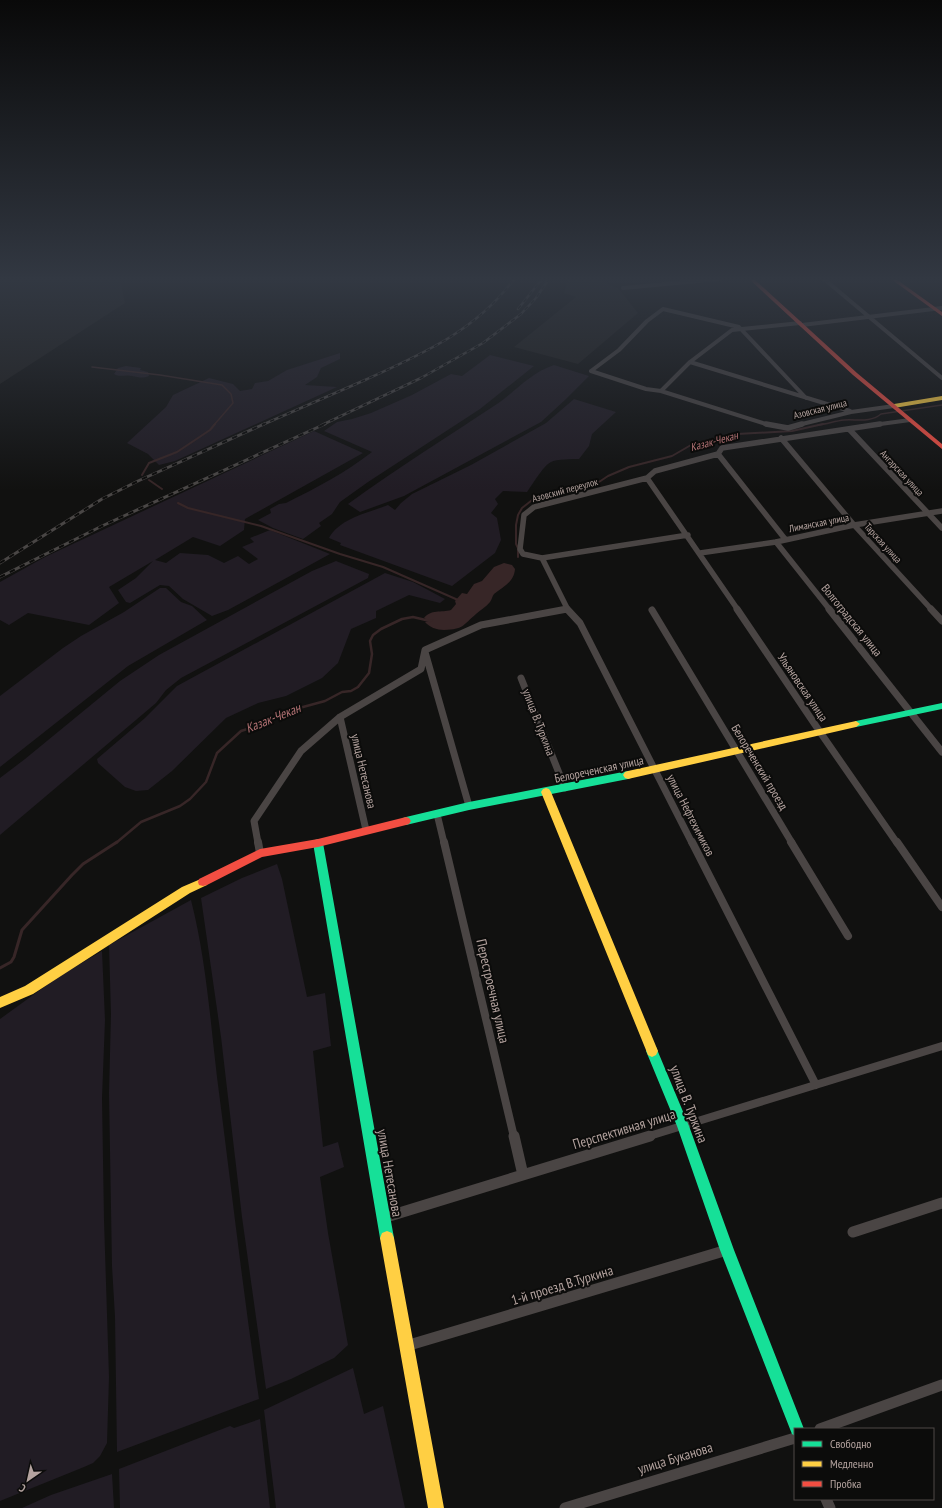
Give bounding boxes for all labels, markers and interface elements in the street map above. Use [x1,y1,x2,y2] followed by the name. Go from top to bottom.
[792,396,848,422] street label: Азовская улица
[689,428,741,454] water label: Казак-Чекан
[877,447,927,499] street label: Ангарская улица
[531,475,599,505] street label: Азовский переулок
[787,511,850,535] street label: Лиманская улица
[862,520,904,566] street label: Тарская улица
[818,581,886,659] street label: Волгоградская улица
[775,650,831,724] street label: Ульяновская улица
[519,687,559,758] street label: улица В. Туркина
[243,699,304,737] water label: Казак-Чекан
[729,721,792,813] street label: Белореченский проезд
[348,732,380,810] street label: улица Нетесанова
[553,752,645,786] street label: Белореченская улица
[664,772,718,858] street label: улица Нефтехимиков
[472,937,514,1045] street label: Перестроечная улица
[666,1063,712,1145] street label: улица В. Туркина
[570,1105,678,1153] street label: Перспективная улица
[373,1128,407,1218] street label: улица Нетесанова
[509,1261,615,1309] street label: 1-й проезд В.Туркина
[794,1428,934,1500] legend
[830,1436,872,1451] text: Свободно
[635,1438,715,1478] street label: улица Буканова
[830,1456,873,1471] text: Медленно
[8,1460,48,1500] north arrow
[830,1476,862,1491] text: Пробка
[16,1481,28,1496] text: С

